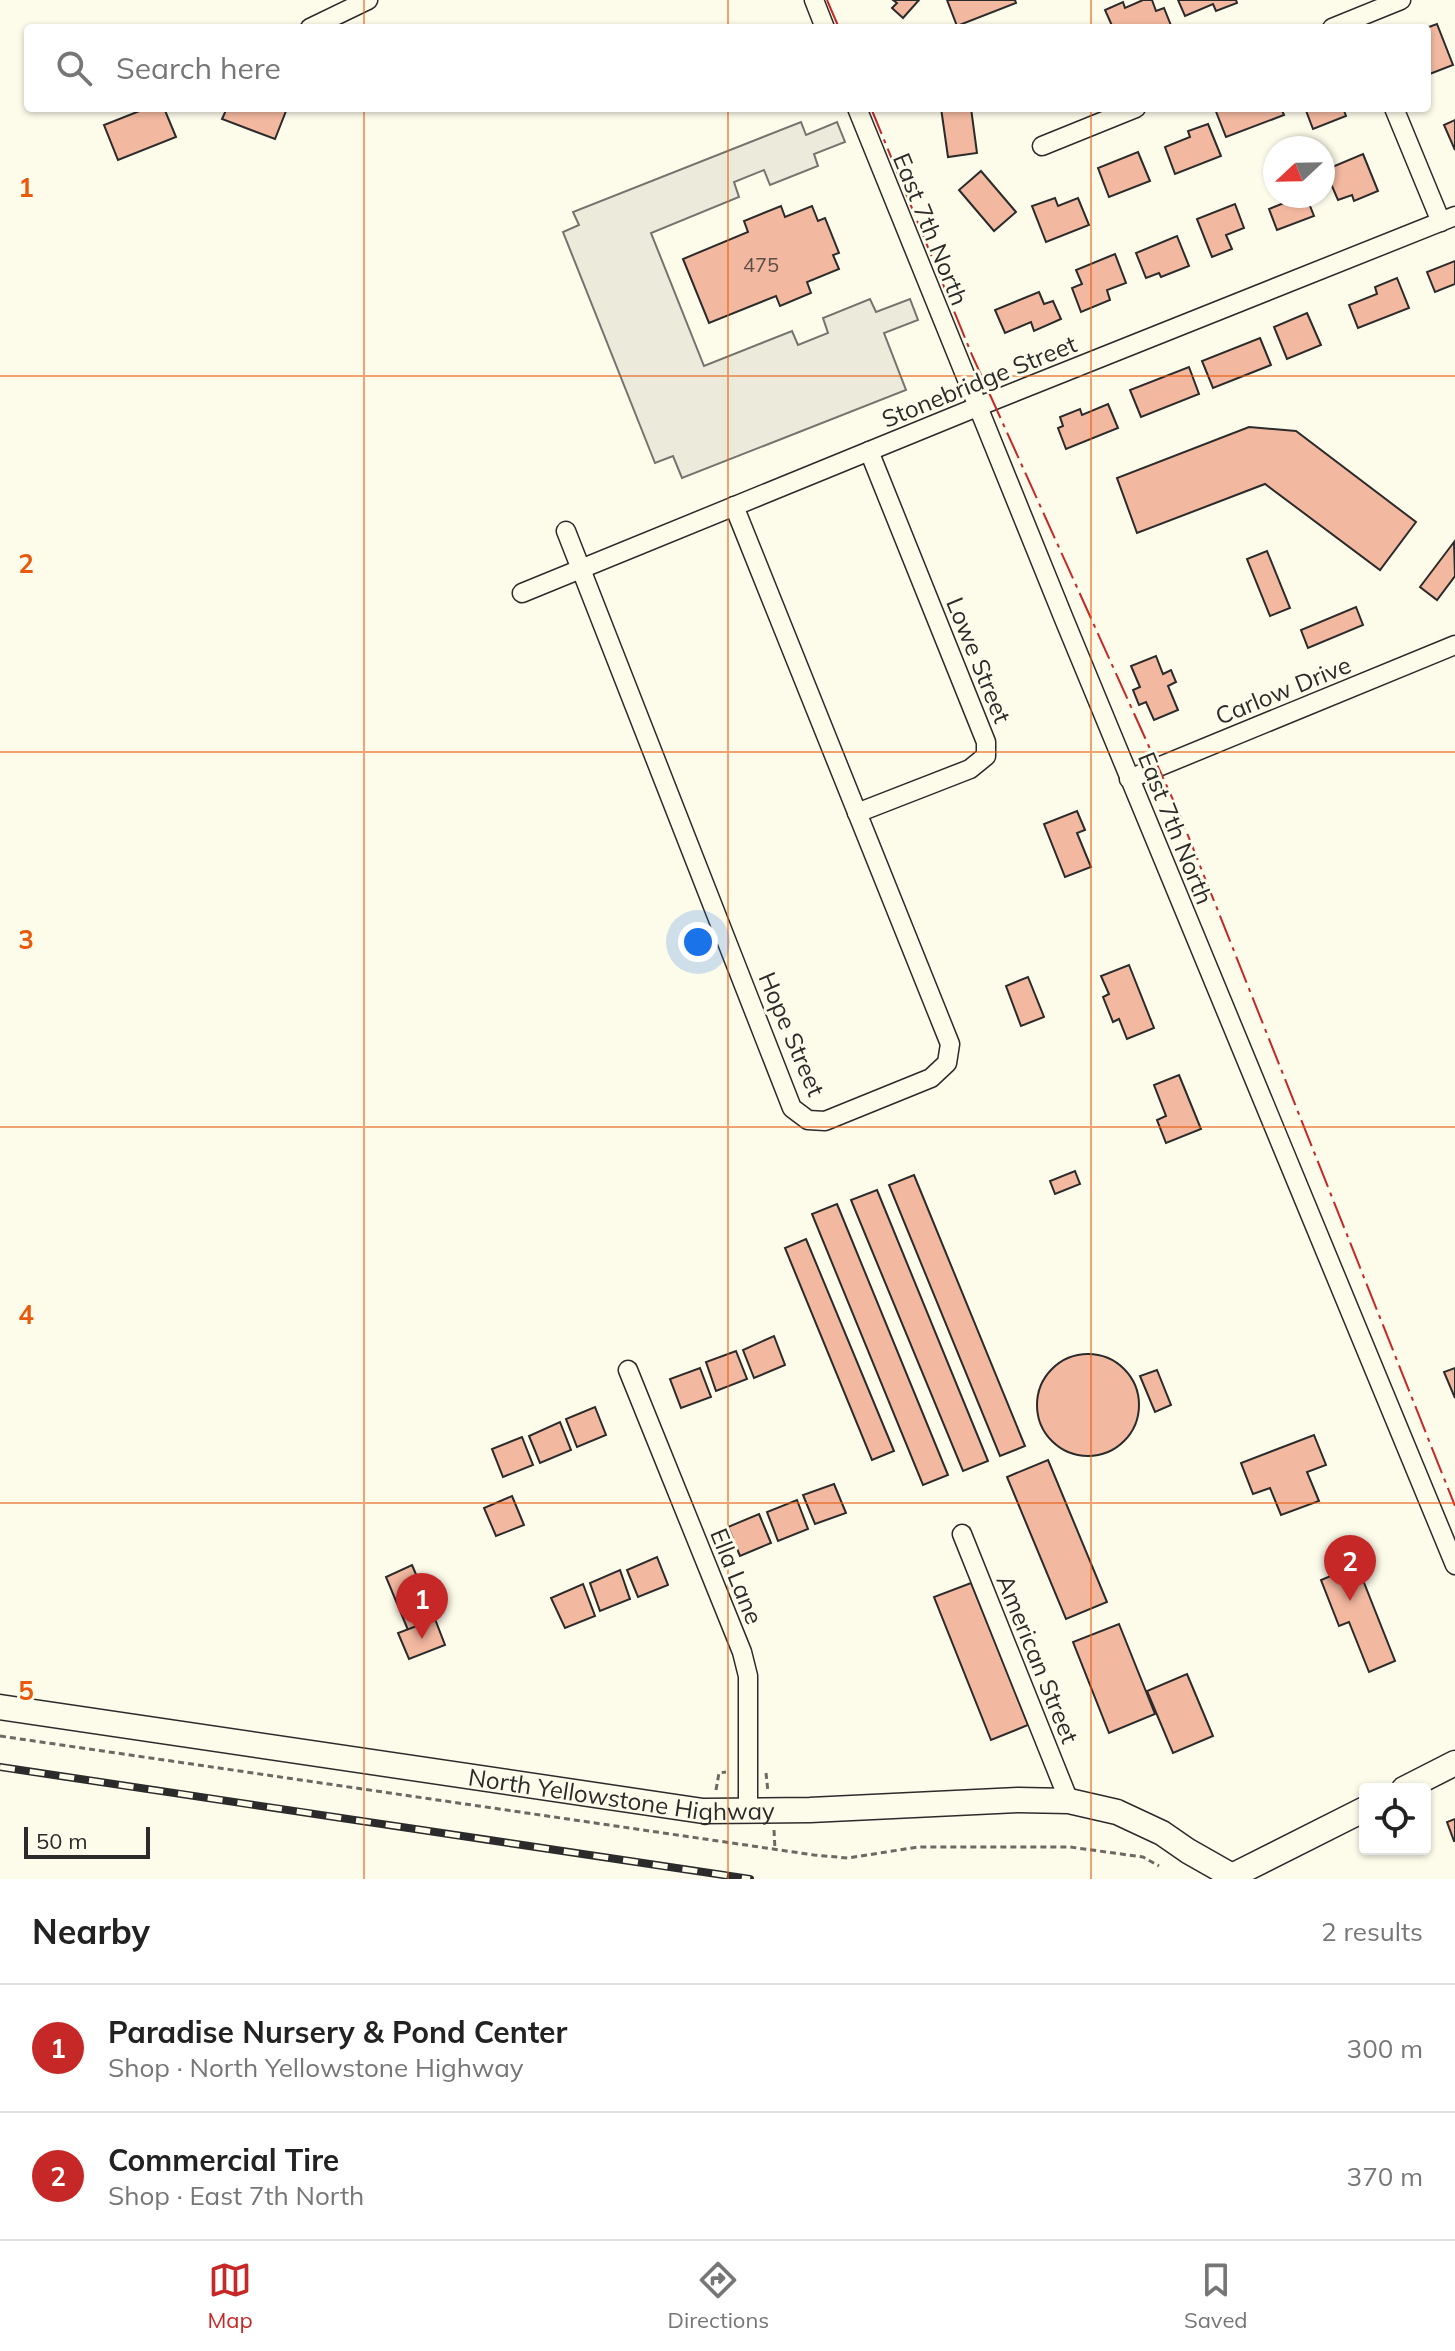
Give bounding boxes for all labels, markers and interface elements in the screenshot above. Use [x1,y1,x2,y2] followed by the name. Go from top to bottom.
[24,24,1431,112] search box
[52,46,96,90] icon: search
[116,49,281,87] text: Search here
[1263,136,1335,208] north arrow
[887,149,975,309] street label: East 7th North
[18,171,34,204] text: 1
[743,252,779,277] house number: 475
[877,328,1081,434] street label: Stonebridge Street
[18,547,34,580] text: 2
[940,593,1018,727] street label: Lowe Street
[1211,649,1355,731] street label: Carlow Drive
[1132,748,1220,908] street label: East 7th North
[678,922,718,962] your location
[18,923,34,956] text: 3
[752,967,832,1101] street label: Hope Street
[18,1298,34,1331] text: 4
[704,1524,770,1628] street label: Ella Lane
[1324,1535,1376,1601] pin: 2
[991,1570,1085,1748] street label: American Street
[396,1573,448,1639] pin: 1
[18,1674,34,1707] text: 5
[466,1761,775,1826] street label: North Yellowstone Highway
[1359,1783,1431,1855] map controls
[1359,1783,1431,1855] button: locate
[24,1823,150,1859] scale bar
[36,1827,87,1855] text: 50 m
[32,1910,150,1953] text: Nearby
[1321,1915,1423,1948] text: 2 results
[108,2013,567,2051] text: Paradise Nursery & Pond Center
[50,2032,66,2065] text: 1
[1347,2032,1423,2065] text: 300 m
[108,2051,523,2084] text: Shop · North Yellowstone Highway
[108,2141,339,2179] text: Commercial Tire
[50,2160,66,2193] text: 2
[1347,2160,1423,2193] text: 370 m
[108,2179,364,2212] text: Shop · East 7th North
[207,2258,253,2334] tab: Map
[668,2258,769,2334] tab: Directions
[1184,2258,1248,2334] tab: Saved

